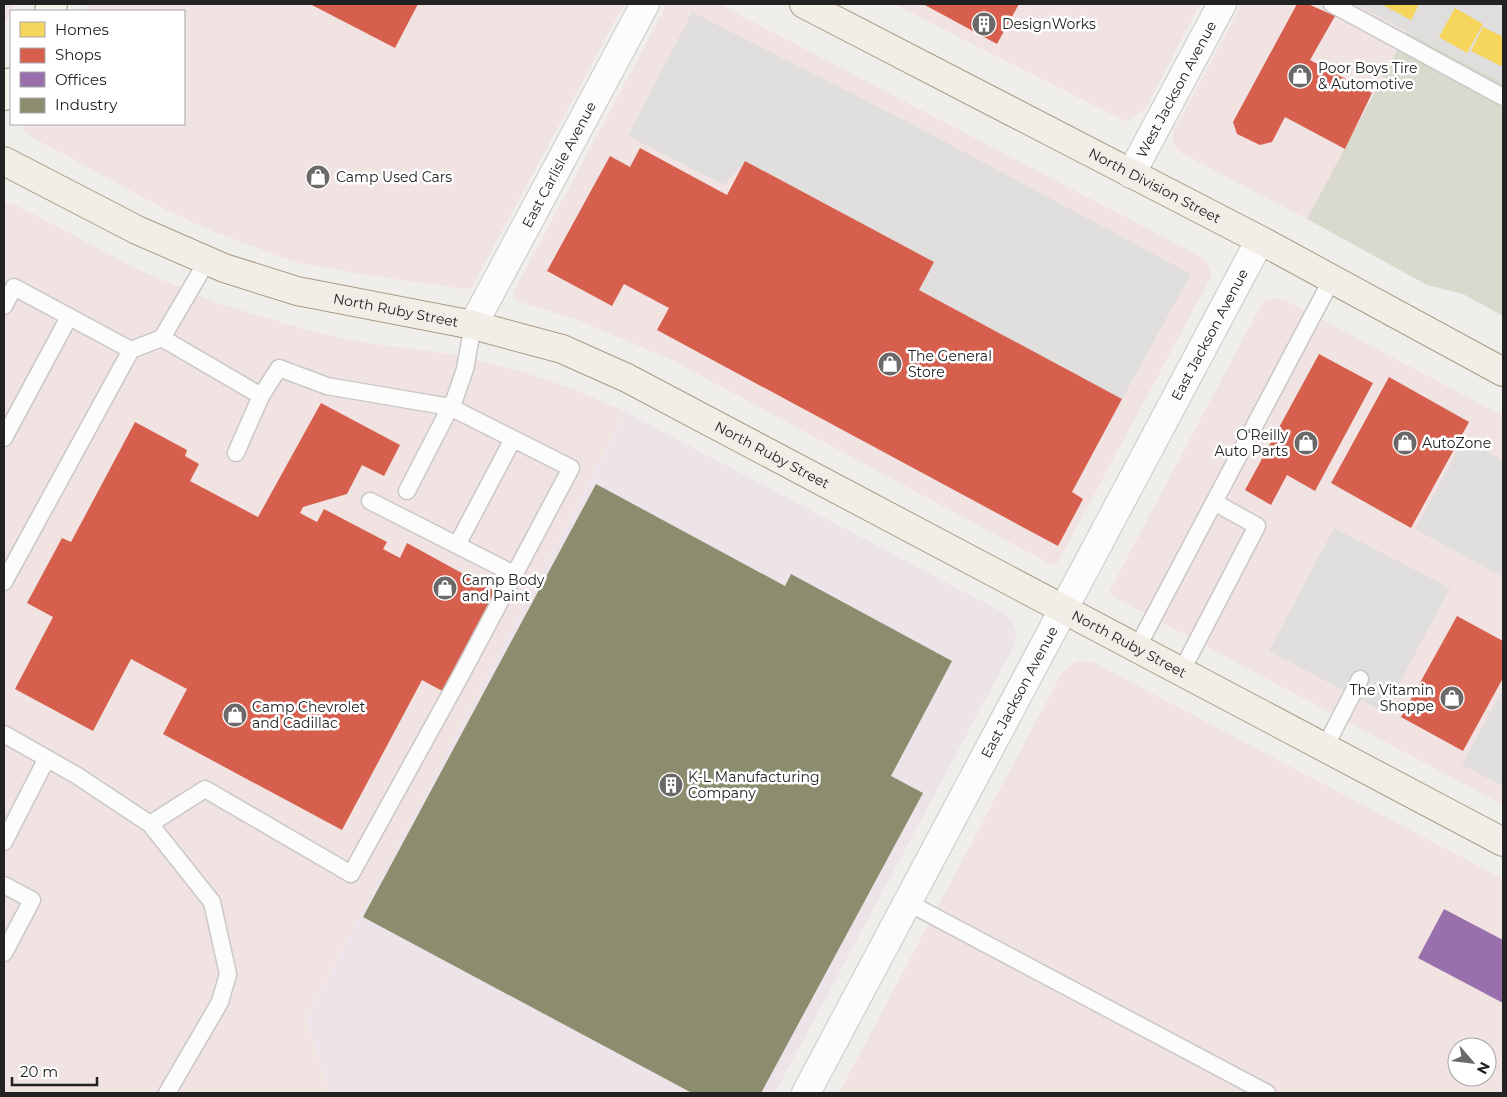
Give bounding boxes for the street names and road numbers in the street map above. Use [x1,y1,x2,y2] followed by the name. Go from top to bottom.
[1132,18,1220,161] street label: West Jackson Avenue
[518,98,600,231] street label: East Carlisle Avenue
[1086,144,1224,227] street label: North Division Street
[1167,266,1252,404] street label: East Jackson Avenue
[332,289,460,331] street label: North Ruby Street
[712,417,833,493] street label: North Ruby Street
[1069,606,1190,682] street label: North Ruby Street
[977,623,1062,761] street label: East Jackson Avenue

